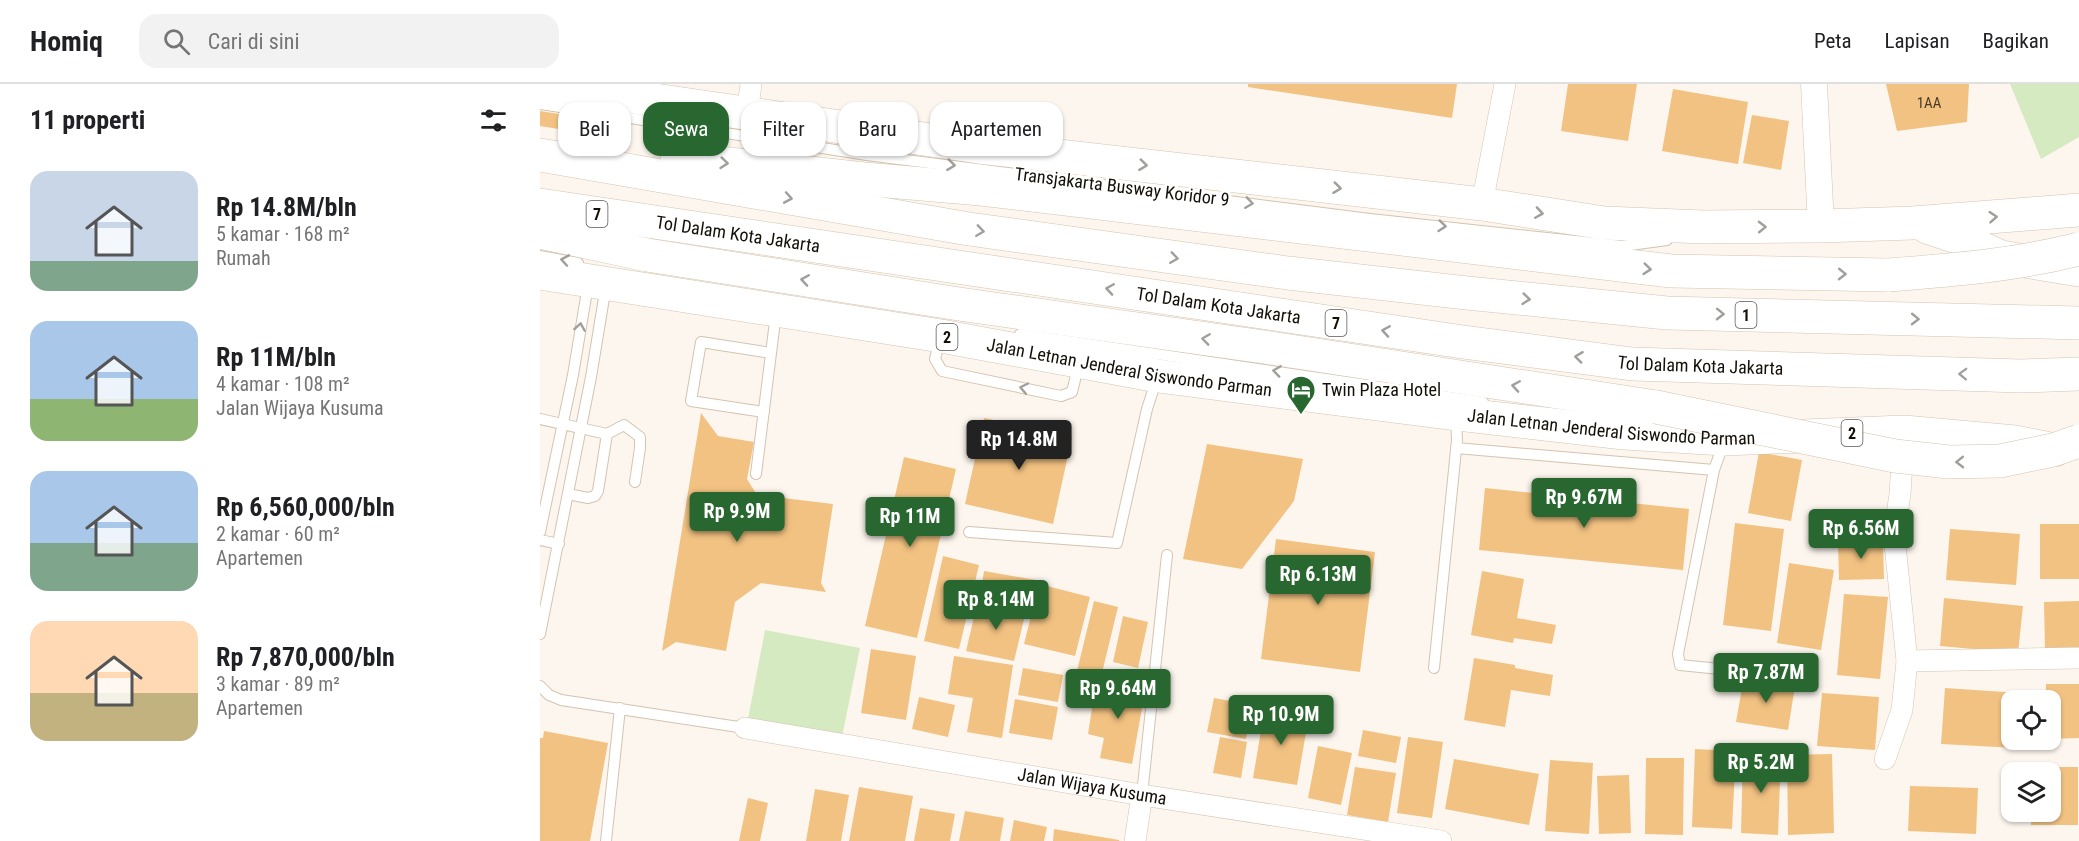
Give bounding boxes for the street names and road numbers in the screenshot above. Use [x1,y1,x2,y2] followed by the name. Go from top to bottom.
[1014,163,1231,210] street label: Transjakarta Busway Koridor 9
[586,201,608,227] road number: 7
[654,211,822,256] street label: Tol Dalam Kota Jakarta
[1135,283,1302,328] street label: Tol Dalam Kota Jakarta
[1736,302,1756,328] road number: 1
[1326,310,1346,336] road number: 7
[936,324,958,350] road number: 2
[985,334,1273,400] street label: Jalan Letnan Jenderal Siswondo Parman
[1616,351,1784,379] street label: Tol Dalam Kota Jakarta
[1466,404,1756,449] street label: Jalan Letnan Jenderal Siswondo Parman
[1842,420,1862,446] road number: 2
[1016,763,1168,809] street label: Jalan Wijaya Kusuma

